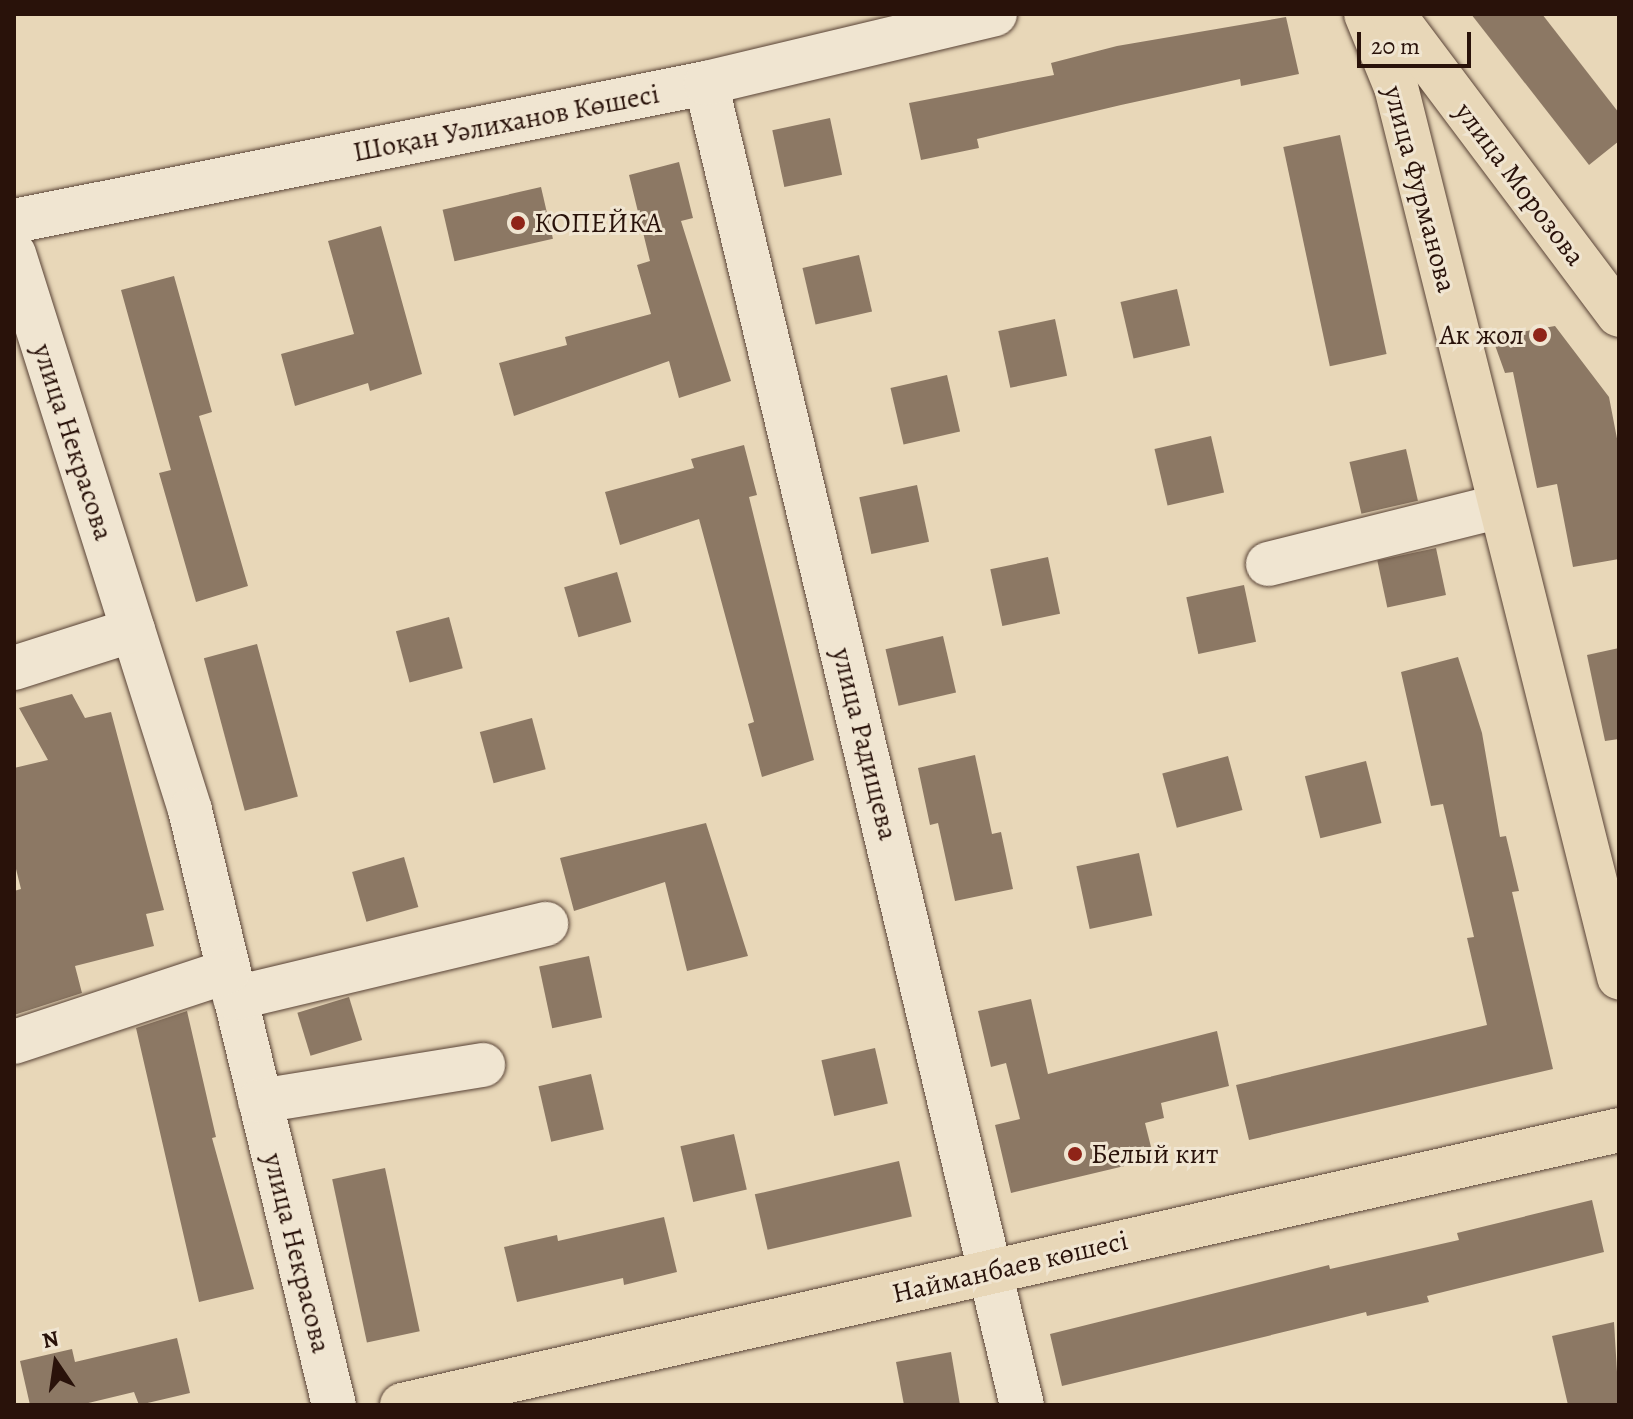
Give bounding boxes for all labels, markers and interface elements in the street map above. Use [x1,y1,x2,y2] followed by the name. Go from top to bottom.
[1361,16,1475,66] scale bar
[1371,30,1420,62] text: 20 m
[350,77,662,169] street label: Шоқан Уәлиханов Көшесі
[1376,82,1464,296] street label: улица Фурманова
[1448,96,1592,272] street label: улица Морозова
[534,206,662,240] place label: КОПЕЙКА
[509,214,527,232] marker: КОПЕЙКА
[1440,318,1524,352] place label: Ак жол
[1531,326,1549,344] marker: Ак жол
[25,340,121,544] street label: улица Некрасова
[825,644,905,844] street label: улица Радищева
[1091,1137,1218,1171] place label: Белый кит
[1066,1145,1084,1163] marker: Белый кит
[256,1150,338,1356] street label: улица Некрасова
[889,1224,1131,1310] street label: Найманбаев көшесі
[16,1323,96,1403] north arrow
[39,1323,62,1356] text: N

